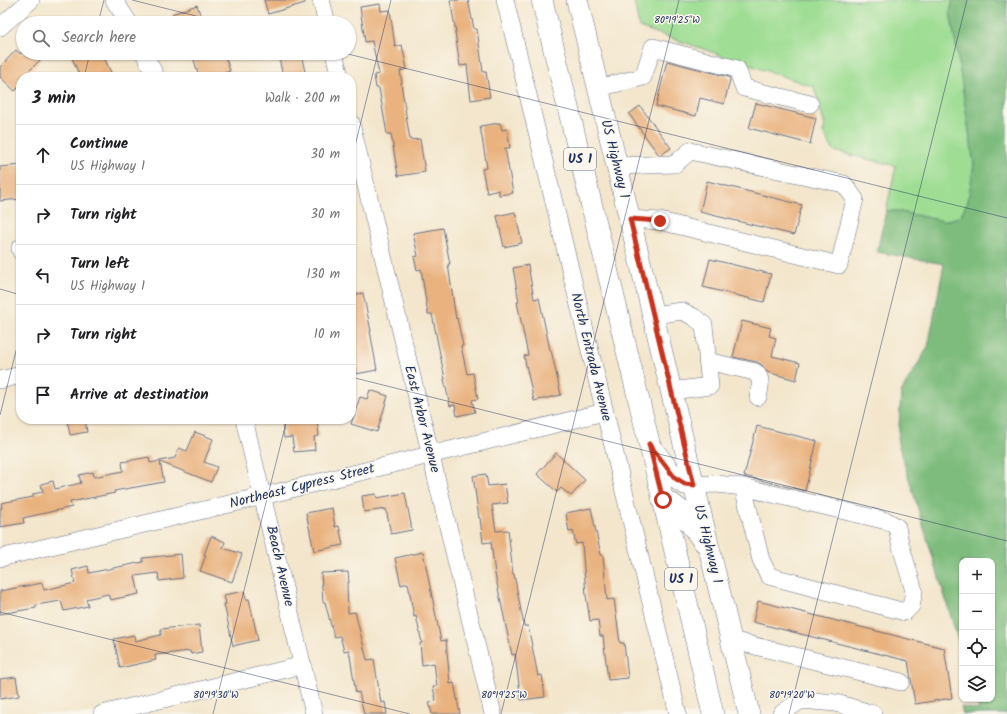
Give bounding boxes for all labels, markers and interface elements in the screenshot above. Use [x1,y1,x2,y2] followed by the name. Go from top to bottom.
[654,12,700,28] text: 80°19'25"W
[16,16,356,60] search box
[62,26,136,50] text: Search here
[30,27,52,49] icon: search
[32,85,76,112] text: 3 min
[265,88,340,109] text: Walk · 200 m
[595,117,635,201] street label: US Highway 1
[70,132,128,156] text: Continue
[32,144,54,166] icon: ahead
[311,144,340,165] text: 30 m
[564,148,596,170] road number: US 1
[70,156,145,177] text: US Highway 1
[70,203,137,227] text: Turn right
[32,204,54,226] icon: right
[311,204,340,225] text: 30 m
[651,212,669,230] route end
[70,252,130,276] text: Turn left
[32,264,54,286] icon: left
[306,264,340,285] text: 130 m
[70,276,145,297] text: US Highway 1
[564,290,618,424] street label: North Entrada Avenue
[70,323,137,347] text: Turn right
[32,324,54,346] icon: right
[314,324,340,345] text: 10 m
[398,363,446,476] street label: East Arbor Avenue
[70,383,209,407] text: Arrive at destination
[32,384,54,406] icon: arrive
[227,457,377,515] street label: Northeast Cypress Street
[654,491,672,509] route start
[688,502,728,586] street label: US Highway 1
[260,523,300,609] street label: Beach Avenue
[959,558,995,702] map controls
[959,558,995,594] button: +
[665,568,697,590] road number: US 1
[959,594,995,630] button: −
[959,630,995,666] button: locate
[959,666,995,702] button: layers
[193,687,239,703] text: 80°19'30"W
[481,687,527,703] text: 80°19'25"W
[769,687,815,703] text: 80°19'20"W

